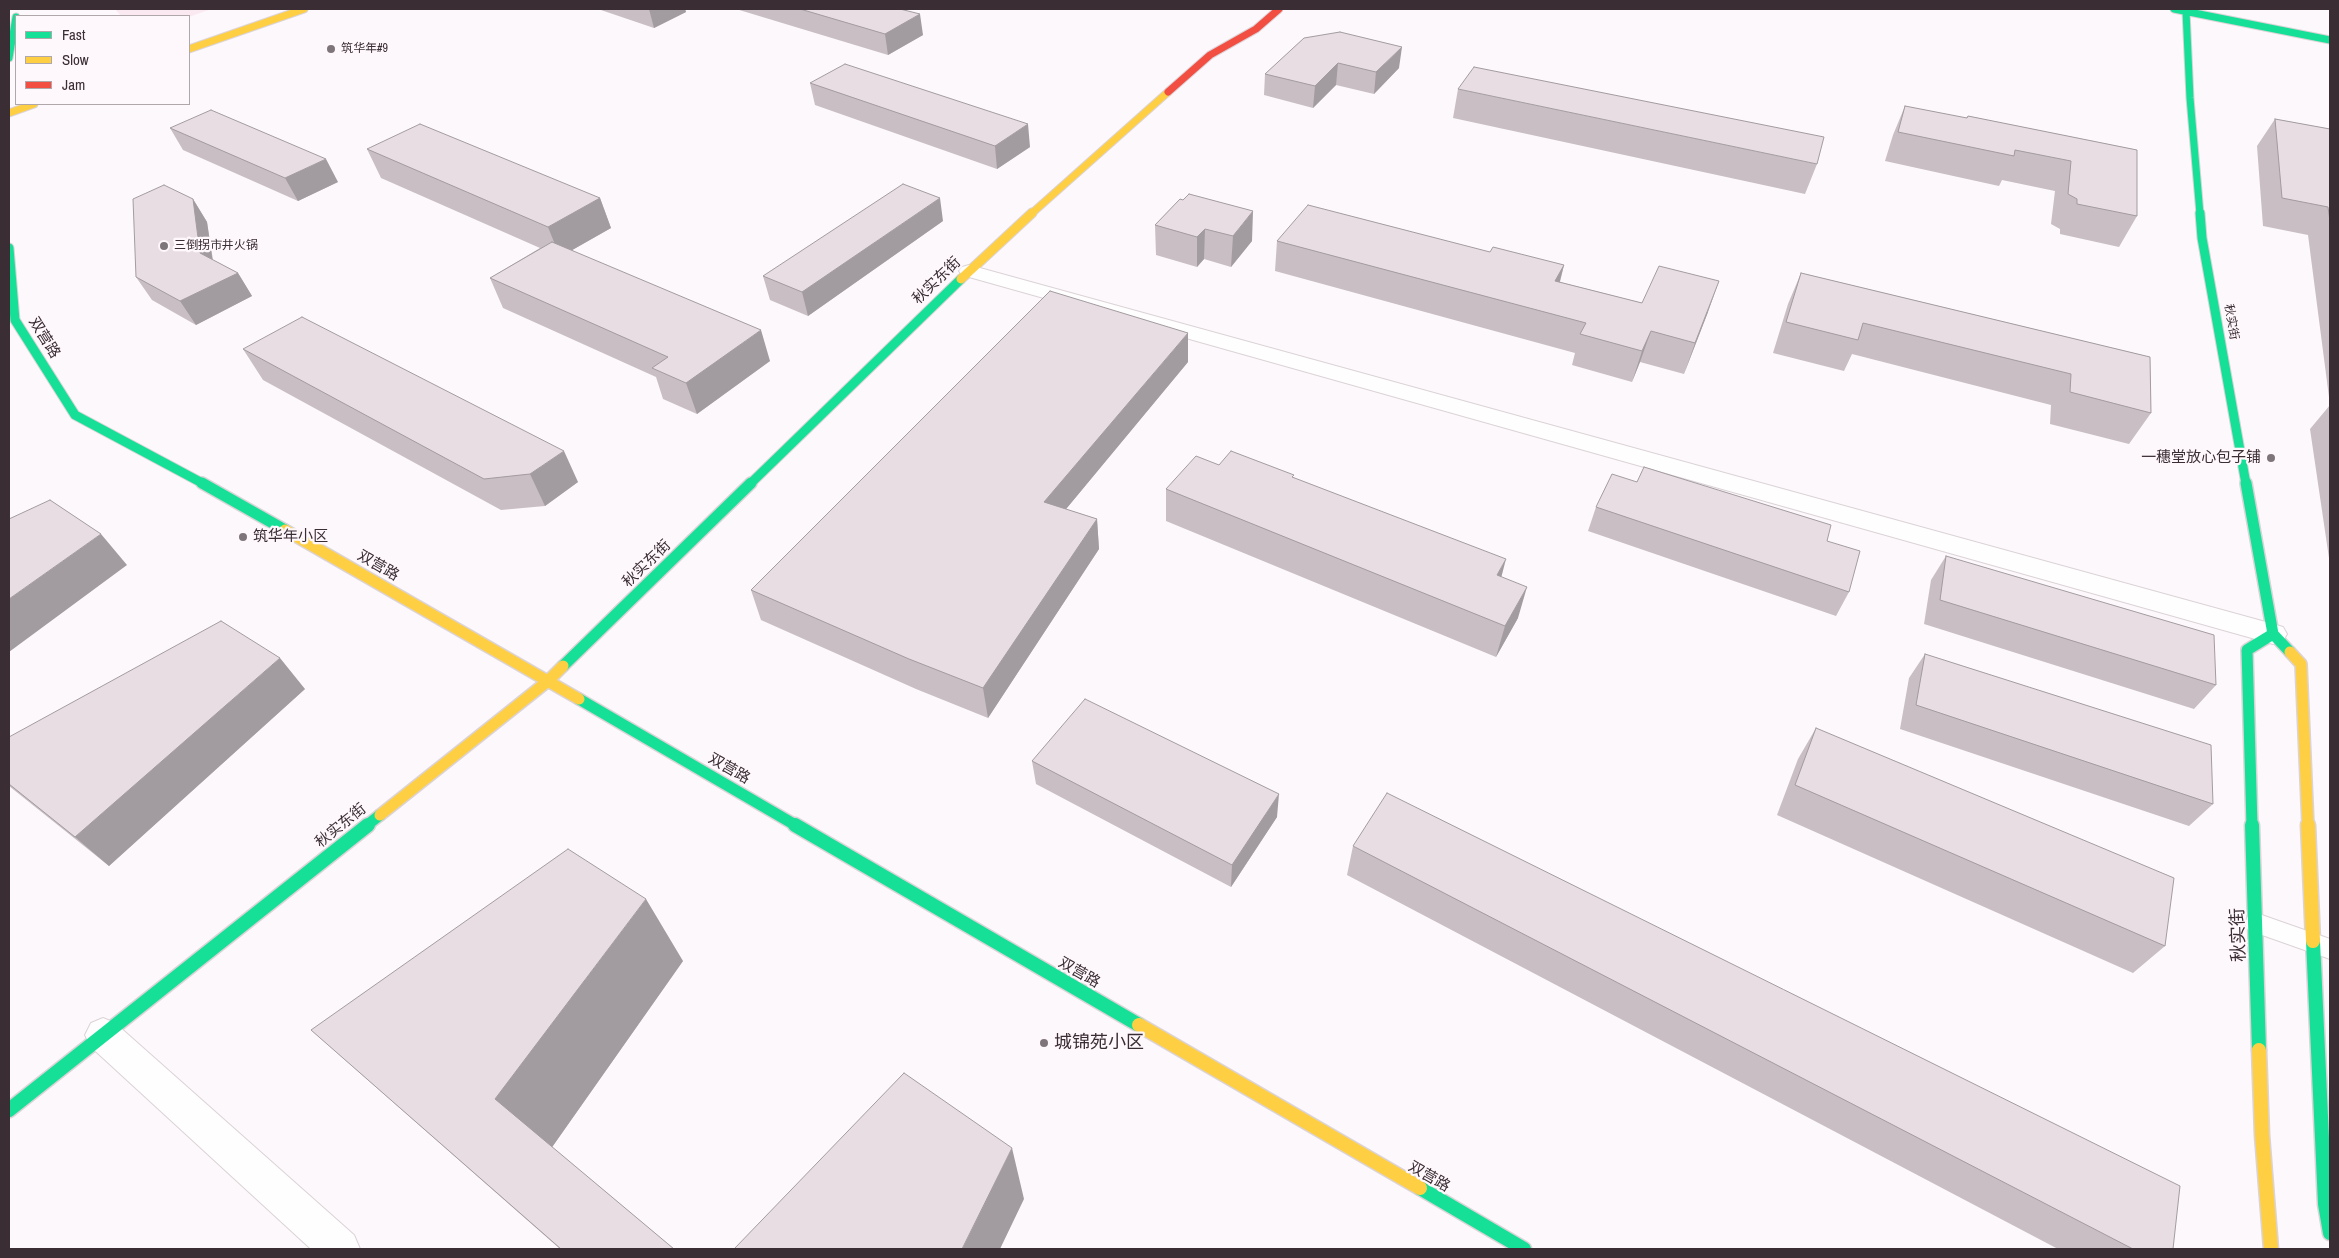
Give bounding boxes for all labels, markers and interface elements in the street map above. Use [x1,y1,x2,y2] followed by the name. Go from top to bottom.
[15,15,190,105] legend
[62,24,85,45] text: Fast
[341,42,388,56] place label: 筑华年#9
[325,43,337,55] marker: 筑华年#9
[62,49,89,70] text: Slow
[62,74,85,95] text: Jam
[174,239,258,253] place label: 三倒拐市井火锅
[158,240,170,252] marker: 三倒拐市井火锅
[909,254,965,308] street label: 秋实东街
[2221,303,2241,341] street label: 秋实街
[24,314,64,362] street label: 双营路
[2141,449,2261,467] place label: 一穗堂放心包子铺
[2265,452,2277,464] marker: 一穗堂放心包子铺
[253,528,328,546] place label: 筑华年小区
[237,531,249,543] marker: 筑华年小区
[619,537,675,591] street label: 秋实东街
[354,547,402,585] street label: 双营路
[705,750,753,788] street label: 双营路
[312,800,370,852] street label: 秋实东街
[2227,908,2251,962] street label: 秋实街
[1055,954,1103,992] street label: 双营路
[1054,1032,1144,1054] place label: 城锦苑小区
[1038,1037,1050,1049] marker: 城锦苑小区
[1405,1158,1453,1196] street label: 双营路

